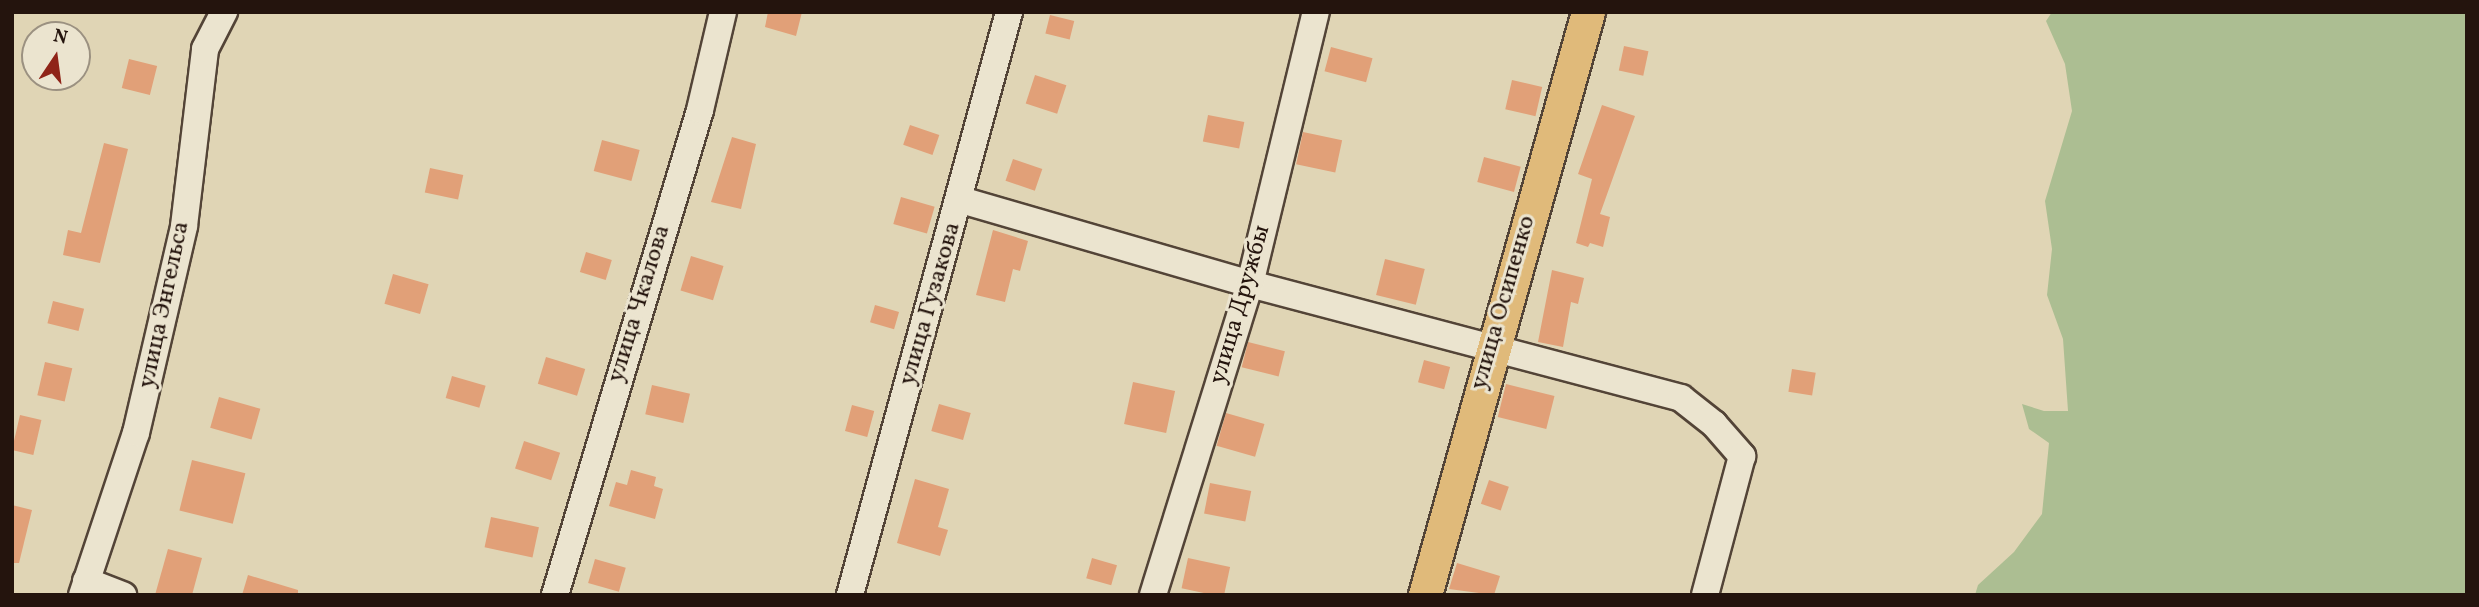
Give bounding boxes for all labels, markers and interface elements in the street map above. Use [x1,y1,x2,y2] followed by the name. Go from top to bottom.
[21,21,91,91] north arrow
[51,23,70,52] text: N
[1465,213,1543,393] street label: улица Осипенко
[133,219,197,391] street label: улица Энгельса
[894,219,968,389] street label: улица Гузакова
[602,222,678,386] street label: улица Чкалова
[1205,222,1277,388] street label: улица Дружбы

